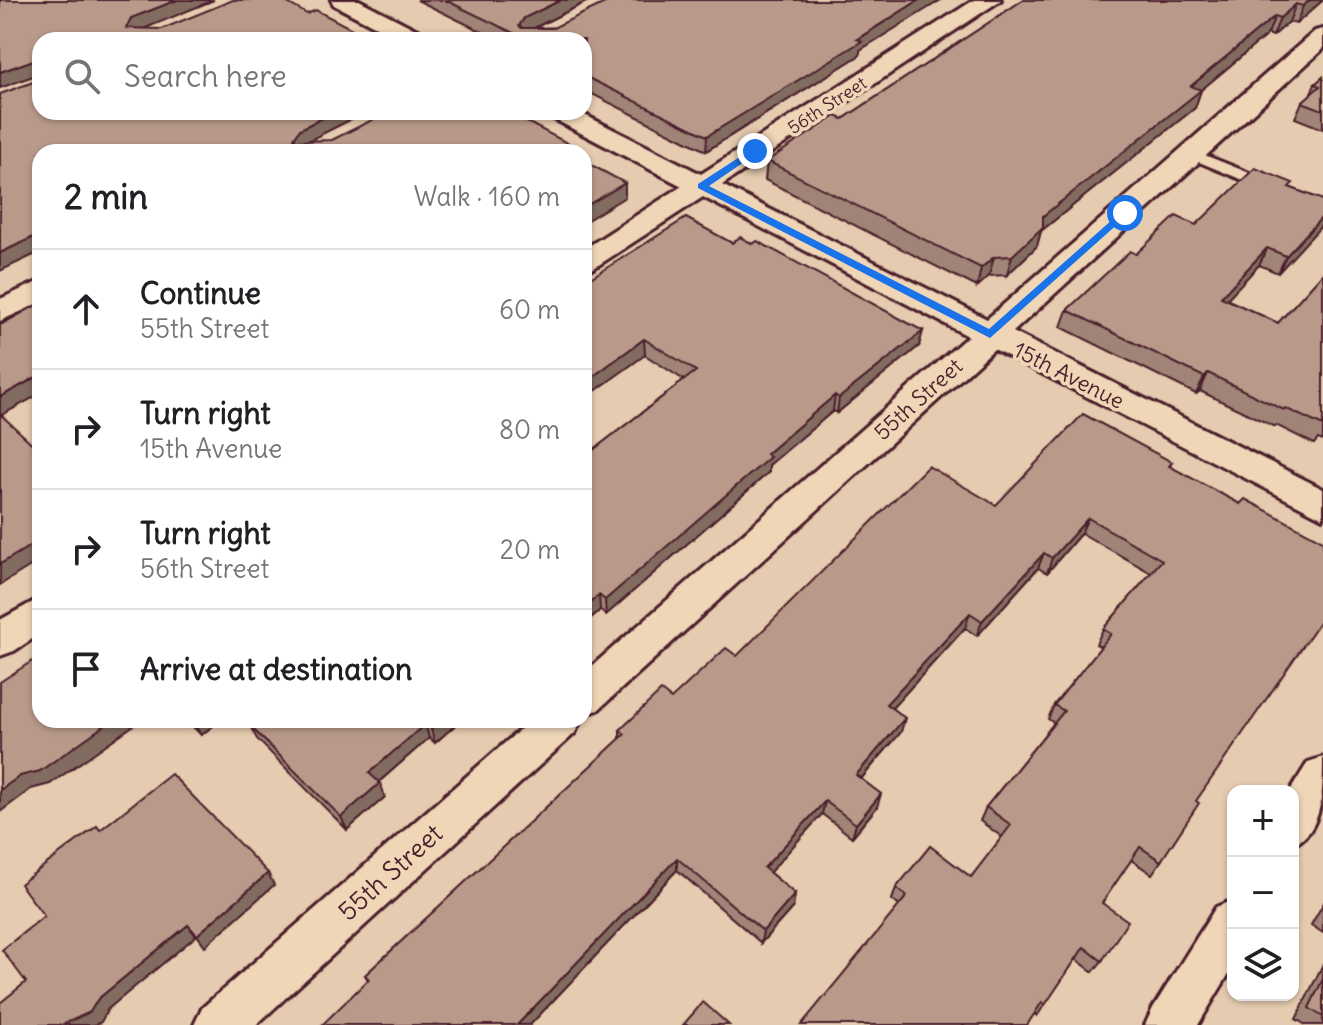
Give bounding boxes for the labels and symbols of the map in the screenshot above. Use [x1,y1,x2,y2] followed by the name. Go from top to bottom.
[783,71,871,139] street label: 56th Street
[737,133,773,169] route end
[1107,195,1143,231] route start
[1009,335,1129,415] street label: 15th Avenue
[868,352,968,446] street label: 55th Street
[331,816,449,928] street label: 55th Street

